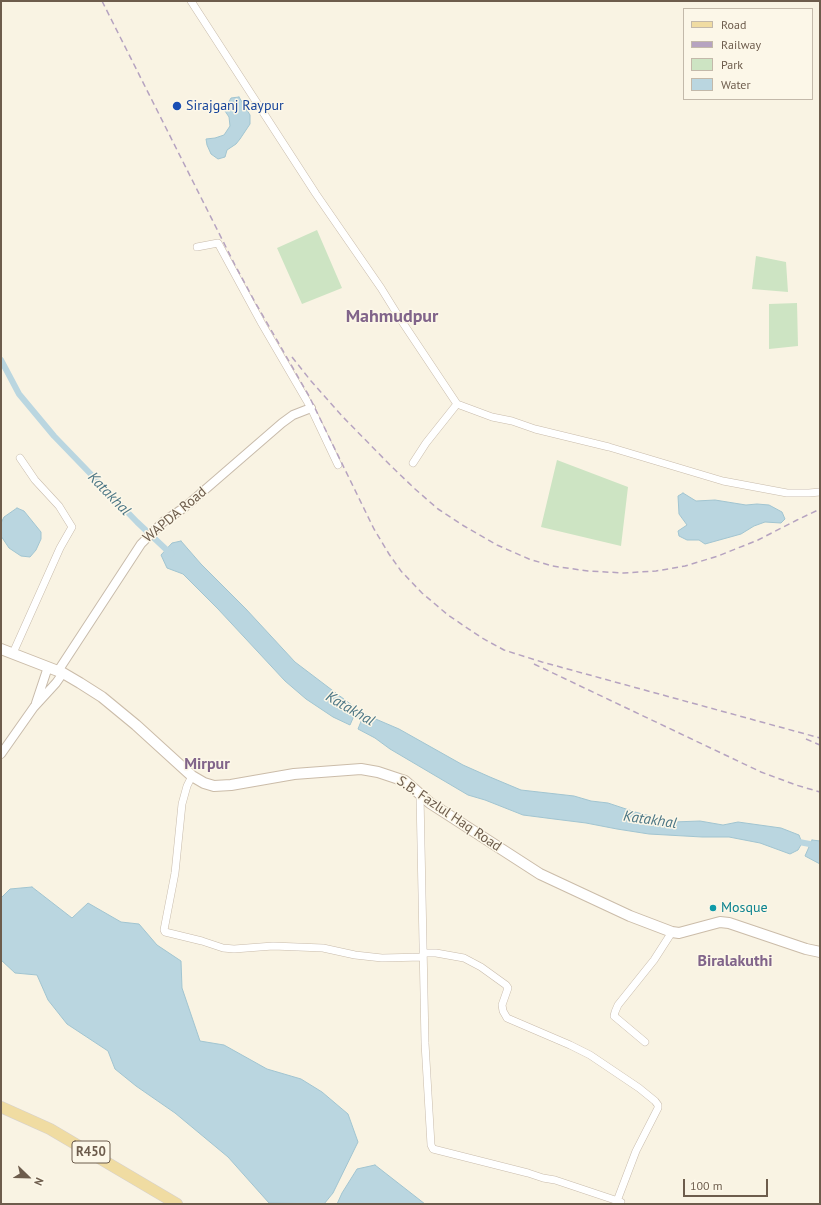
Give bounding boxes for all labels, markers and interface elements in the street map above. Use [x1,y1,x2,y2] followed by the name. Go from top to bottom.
[683,8,813,100] legend
[721,17,746,32] text: Road
[721,37,761,52] text: Railway
[721,57,743,72] text: Park
[721,77,751,92] text: Water
[186,98,284,114] place label: Sirajganj Raypur
[171,100,183,112] marker: Sirajganj Raypur
[346,306,438,328] district label: Mahmudpur
[84,468,134,520] water label: Katakhal
[140,484,210,546] street label: WAPDA Road
[322,688,378,730] water label: Katakhal
[184,754,230,774] district label: Mirpur
[394,773,504,855] street label: S.B. Fazlul Haq Road
[622,807,678,833] water label: Katakhal
[721,900,768,916] place label: Mosque
[708,903,718,913] marker: Mosque
[697,951,773,971] district label: Biralakuthi
[72,1141,110,1163] road number: R450
[8,1157,48,1197] north arrow
[685,1171,770,1197] scale bar
[31,1176,47,1188] text: N
[690,1178,723,1193] text: 100 m

